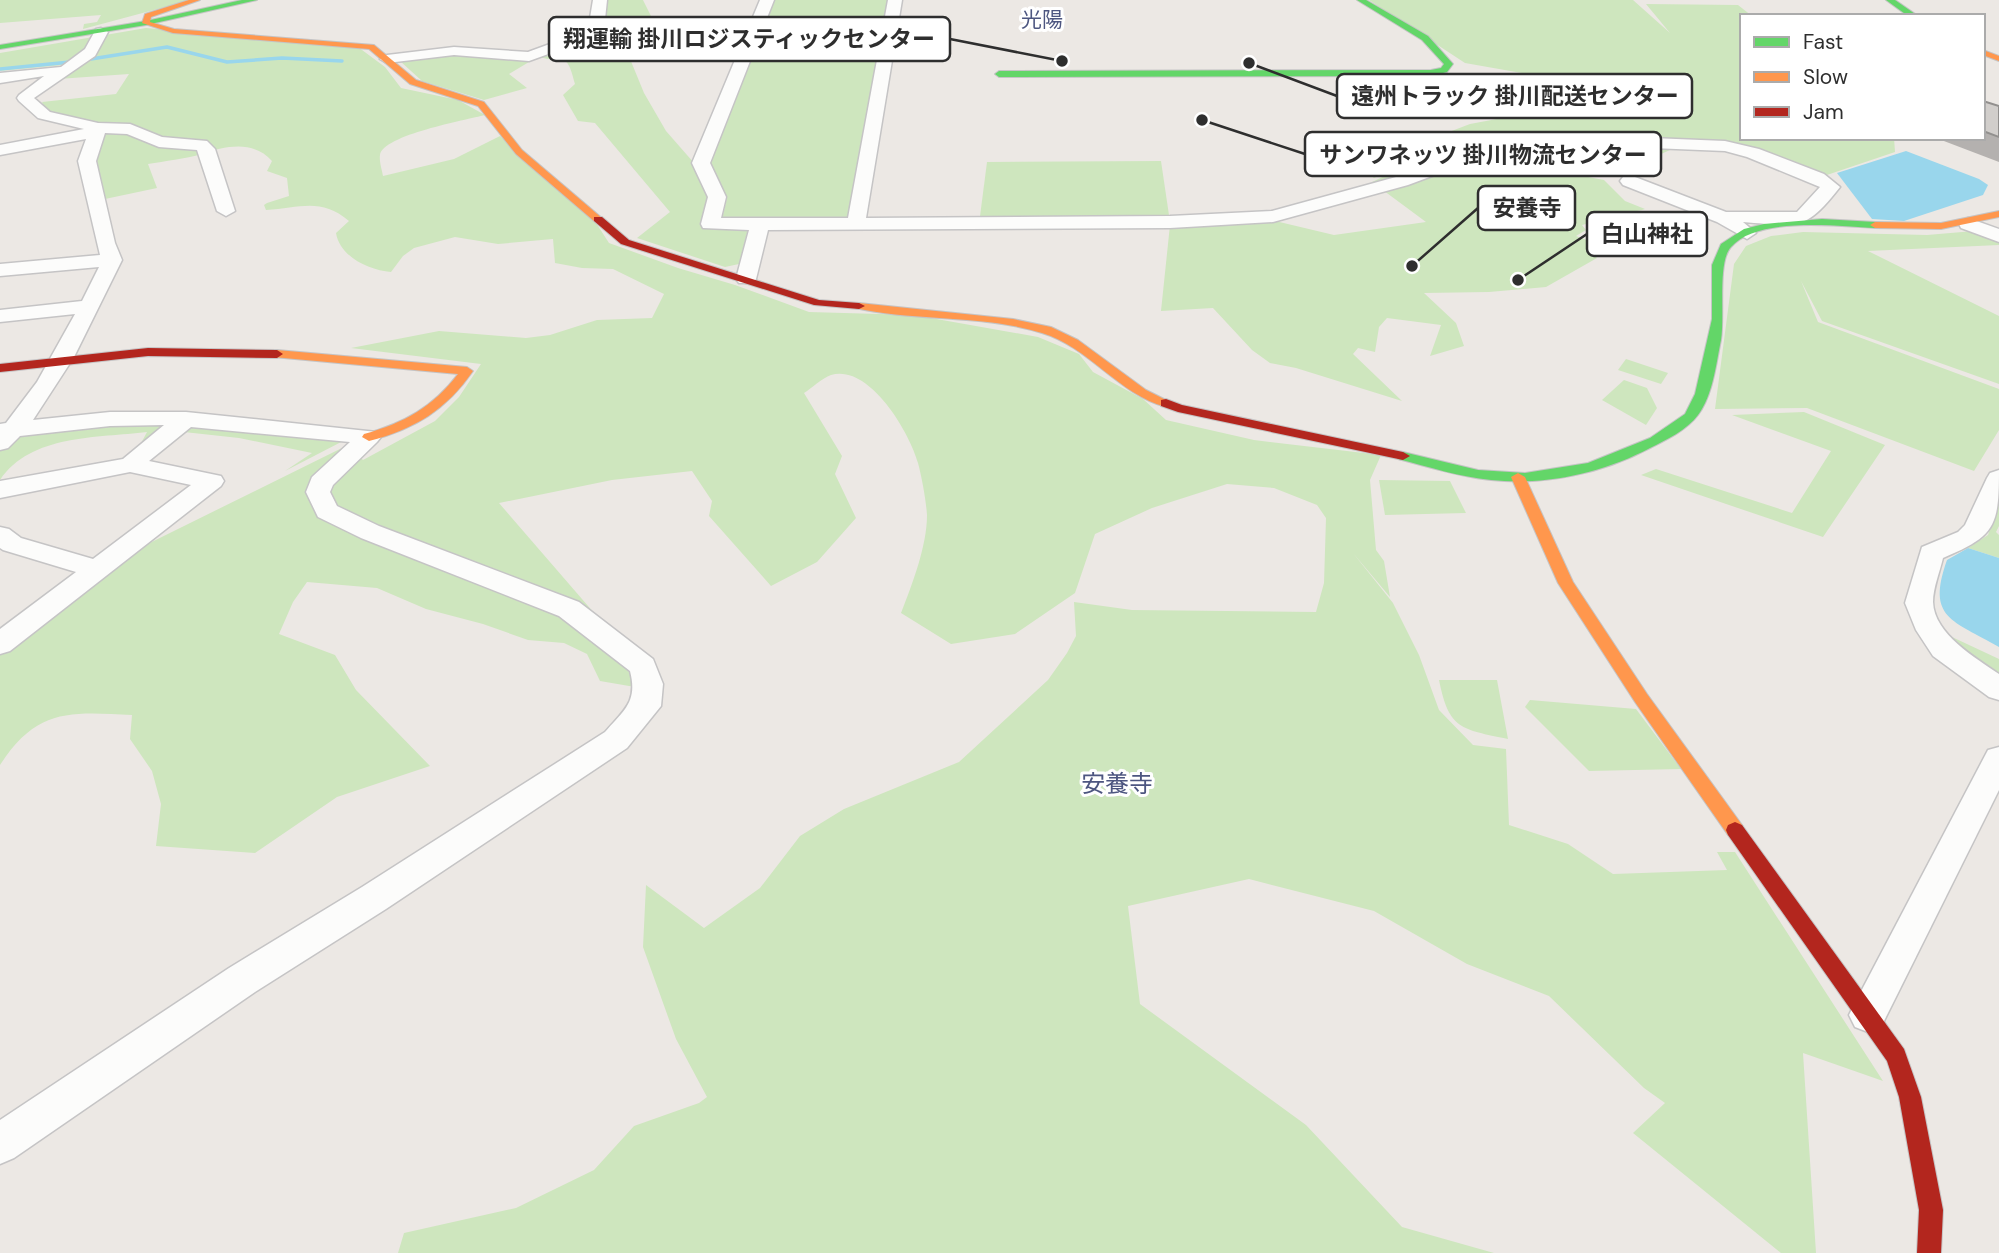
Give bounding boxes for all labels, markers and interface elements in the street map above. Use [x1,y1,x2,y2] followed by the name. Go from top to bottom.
[1021,6,1063,34] district label: 光陽
[1740,14,1985,140] legend
[549,17,950,61] callout: 翔運輸 掛川ロジスティックセンター
[563,24,935,54] text: 翔運輸 掛川ロジスティックセンター
[1803,28,1843,56] text: Fast
[1803,63,1848,91] text: Slow
[1337,74,1692,118] callout: 遠州トラック 掛川配送センター
[1351,81,1679,111] text: 遠州トラック 掛川配送センター
[1803,98,1844,126] text: Jam
[1305,132,1661,176] callout: サンワネッツ 掛川物流センター
[1319,140,1647,170] text: サンワネッツ 掛川物流センター
[1478,186,1575,230] callout: 安養寺
[1493,193,1562,223] text: 安養寺
[1587,212,1707,256] callout: 白山神社
[1601,219,1693,249] text: 白山神社
[1081,768,1153,799] district label: 安養寺

